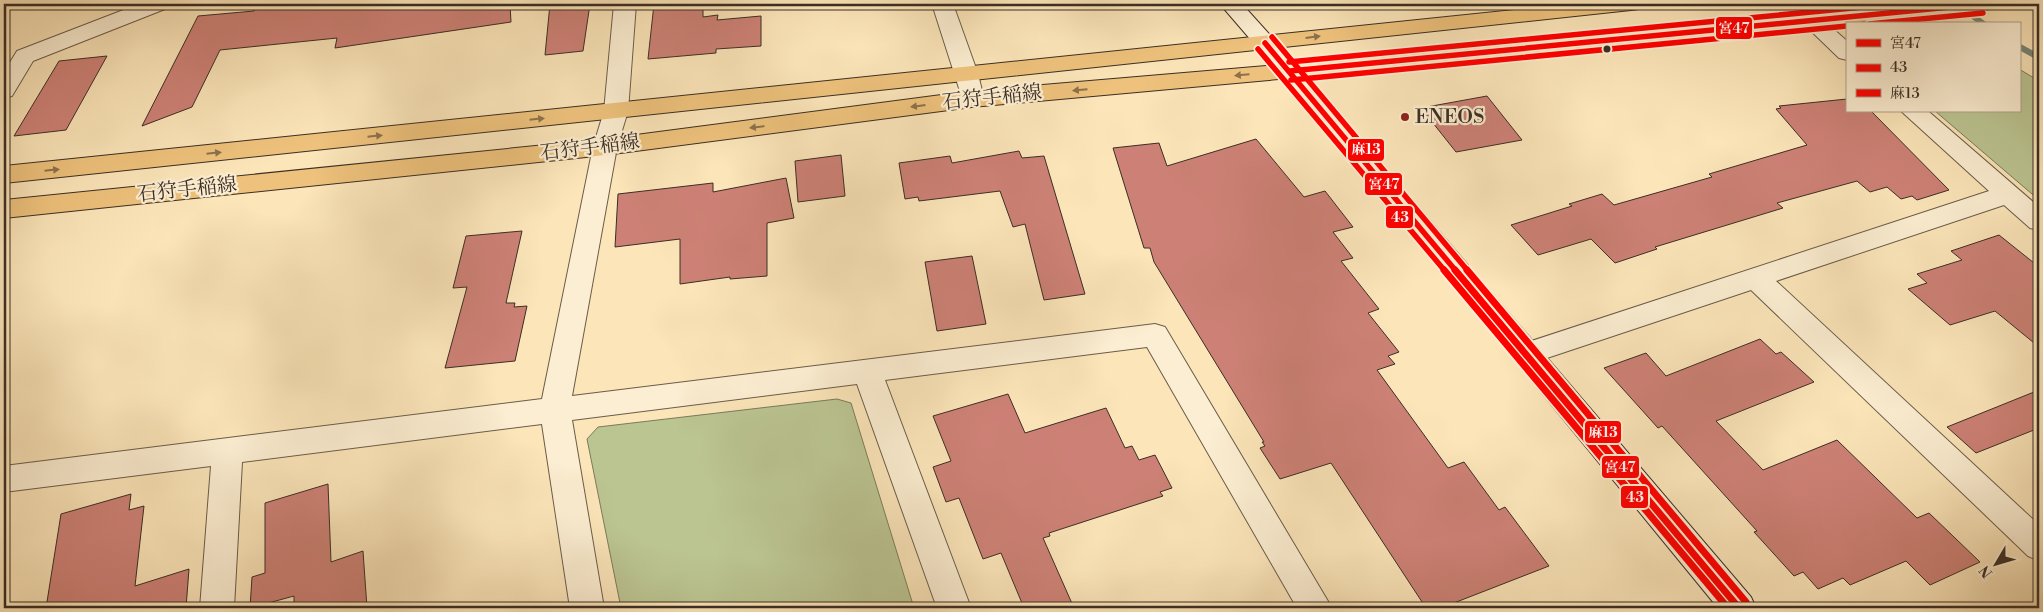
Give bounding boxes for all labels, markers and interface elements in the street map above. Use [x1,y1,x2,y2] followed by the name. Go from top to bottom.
[1715,16,1753,40] line badge: 宮47
[1718,20,1750,38] text: 宮47
[1846,22,2020,112] legend
[1306,33,1322,41] one-way arrow
[1890,34,1921,53] text: 宮47
[1602,44,1612,54] unlabelled marker
[1890,58,1907,77] text: 43
[1233,72,1249,80] one-way arrow
[941,80,1043,116] street label: 石狩手稲線
[1890,84,1920,103] text: 麻13
[1072,86,1088,94] one-way arrow
[910,102,926,110] one-way arrow
[1415,105,1484,130] place label: ENEOS
[1399,111,1411,123] marker: ENEOS
[529,115,545,123] one-way arrow
[749,123,765,131] one-way arrow
[539,129,641,167] street label: 石狩手稲線
[368,132,384,140] one-way arrow
[1347,138,1385,162] line badge: 麻13
[1351,141,1381,159] text: 麻13
[206,149,222,157] one-way arrow
[45,166,61,174] one-way arrow
[136,172,238,208] street label: 石狩手稲線
[1364,172,1403,196] line badge: 宮47
[1368,176,1400,194] text: 宮47
[1385,205,1414,229] line badge: 43
[1391,209,1409,227] text: 43
[1584,420,1622,444] line badge: 麻13
[1588,424,1618,442] text: 麻13
[1601,455,1640,479] line badge: 宮47
[1604,459,1636,477] text: 宮47
[1620,485,1649,509] line badge: 43
[1626,489,1644,507] text: 43
[1970,540,2020,590] north arrow
[1976,561,1997,581] text: N

